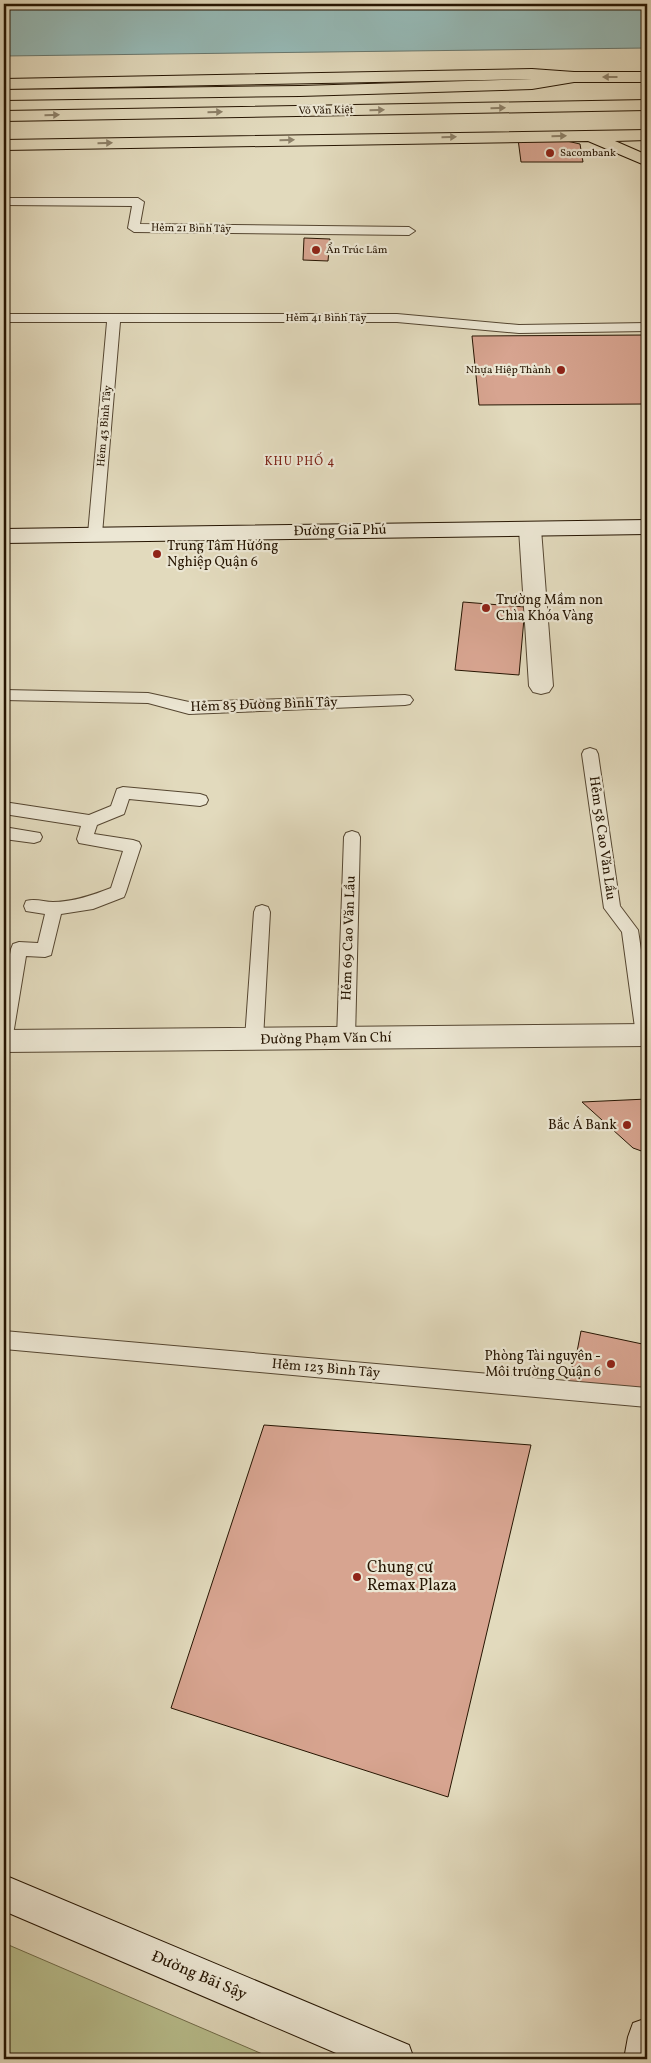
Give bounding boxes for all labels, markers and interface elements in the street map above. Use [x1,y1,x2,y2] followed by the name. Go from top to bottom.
[602,73,618,81] one-way arrow
[298,103,354,119] street label: Võ Văn Kiệt
[490,104,506,112] one-way arrow
[370,106,386,114] one-way arrow
[207,108,223,116] one-way arrow
[45,111,61,119] one-way arrow
[551,131,567,139] one-way arrow
[441,133,457,141] one-way arrow
[279,136,295,144] one-way arrow
[97,139,113,147] one-way arrow
[560,146,616,161] place label: Sacombank
[544,147,556,159] marker: Sacombank
[151,221,231,237] street label: Hẻm 21 Bình Tây
[326,242,388,258] place label: Ẩn Trúc Lâm
[310,244,322,256] marker: Ẩn Trúc Lâm
[286,311,366,326] street label: Hẻm 41 Bình Tây
[466,363,551,378] place label: Nhựa Hiệp Thành
[555,364,567,376] marker: Nhựa Hiệp Thành
[94,385,116,467] street label: Hẻm 43 Bình Tây
[264,452,336,470] district label: KHU PHỐ 4
[293,521,387,541] street label: Đường Gia Phú
[167,537,278,572] place label: Trung Tâm Hướng Nghiệp Quận 6
[151,548,163,560] marker: Trung Tâm Hướng Nghiệp Quận 6
[496,591,603,626] place label: Trường Mầm non Chìa Khóa Vàng
[480,602,492,614] marker: Trường Mầm non Chìa Khóa Vàng
[190,693,338,717] street label: Hẻm 85 Đường Bình Tây
[584,775,620,901] street label: Hẻm 58 Cao Văn Lầu
[337,875,361,1001] street label: Hẻm 69 Cao Văn Lầu
[260,1028,393,1050] street label: Đường Phạm Văn Chí
[548,1116,617,1135] place label: Bắc Á Bank
[621,1119,633,1131] marker: Bắc Á Bank
[484,1347,601,1382] place label: Phòng Tài nguyên - Môi trường Quận 6
[271,1355,381,1383] street label: Hẻm 123 Bình Tây
[605,1358,617,1370] marker: Phòng Tài nguyên - Môi trường Quận 6
[367,1557,457,1597] place label: Chung cư Remax Plaza
[351,1571,363,1583] marker: Chung cư Remax Plaza
[148,1946,251,2006] street label: Đường Bãi Sậy

